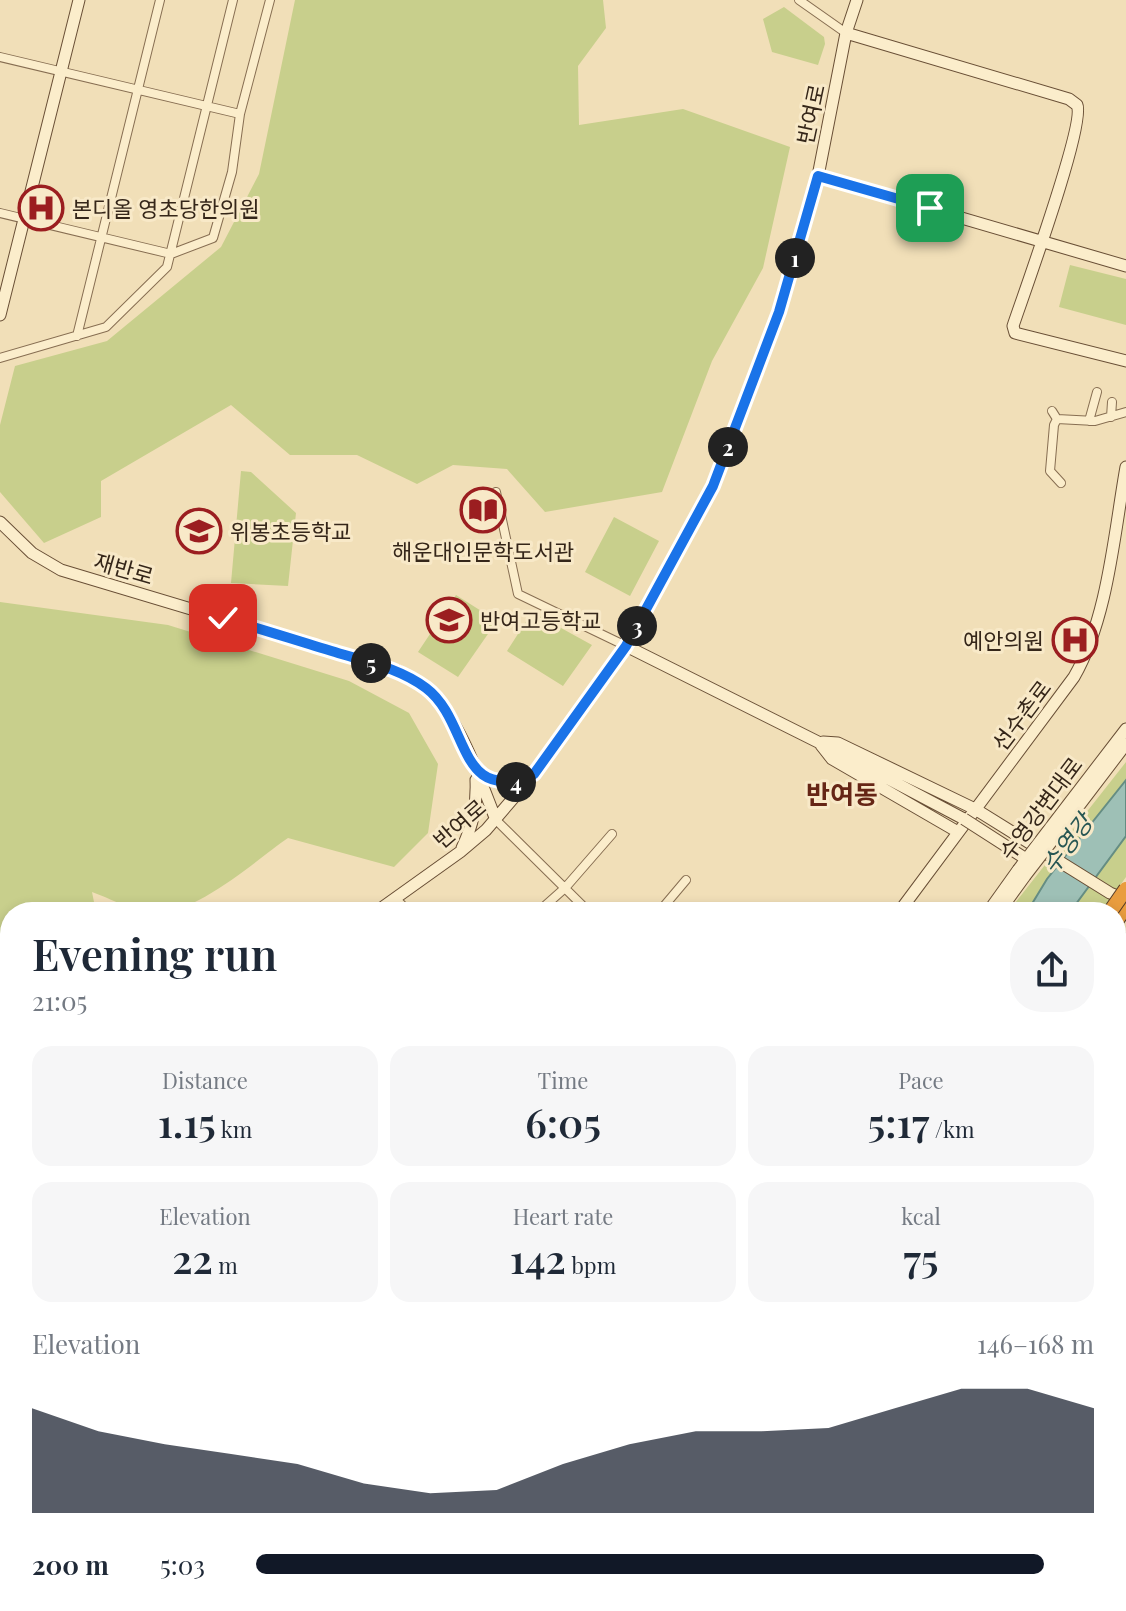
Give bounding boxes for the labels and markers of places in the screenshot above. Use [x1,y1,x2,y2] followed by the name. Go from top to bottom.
[896,174,964,242] pin
[17,184,65,232] hospital icon: 본디올 영초당한의원
[72,193,260,223] place label: 본디올 영초당한의원
[775,238,815,278] pin: 1
[708,427,748,467] pin: 2
[459,486,507,534] library icon: 해운대인문학도서관
[175,507,223,555] school or university icon: 위봉초등학교
[230,516,351,546] place label: 위봉초등학교
[392,536,574,566] place label: 해운대인문학도서관
[189,584,257,652] pin
[425,596,473,644] school or university icon: 반여고등학교
[480,605,601,635] place label: 반여고등학교
[617,606,657,646] pin: 3
[1051,616,1099,664] hospital icon: 예안의원
[963,625,1044,655] place label: 예안의원
[351,643,391,683] pin: 5
[496,762,536,802] pin: 4

